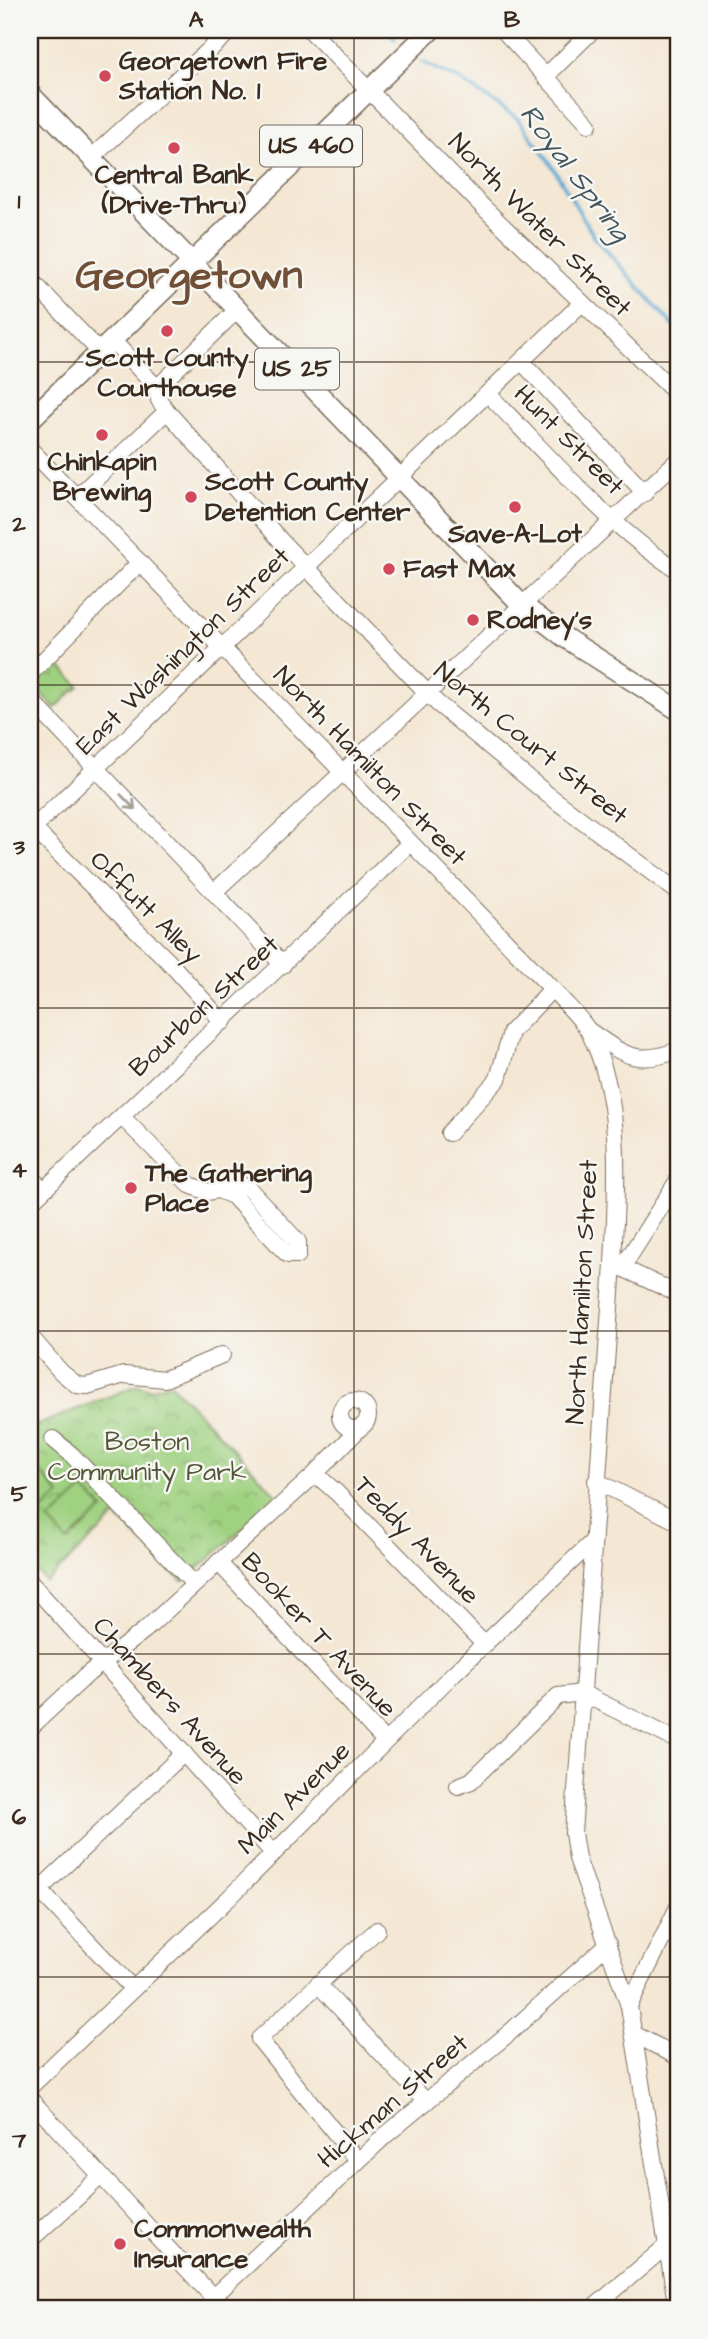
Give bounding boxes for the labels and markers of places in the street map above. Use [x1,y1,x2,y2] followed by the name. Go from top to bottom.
[118,43,327,109] place label: Georgetown Fire Station No. 1
[97,68,113,84] marker: Georgetown Fire Station No. 1
[166,140,182,156] marker: Central Bank (Drive-Thru)
[95,157,254,223] place label: Central Bank (Drive-Thru)
[159,323,175,339] marker: Scott County Courthouse
[84,340,249,406] place label: Scott County Courthouse
[94,427,110,443] marker: Chinkapin Brewing
[48,444,156,513] place label: Chinkapin Brewing
[204,464,411,530] place label: Scott County Detention Center
[183,489,199,505] marker: Scott County Detention Center
[507,499,523,515] marker: Save-A-Lot
[447,516,582,552] place label: Save-A-Lot
[403,551,516,587] place label: Fast Max
[381,561,397,577] marker: Fast Max
[487,602,592,641] place label: Rodney’s
[465,612,481,628] marker: Rodney’s
[144,1155,313,1221] place label: The Gathering Place
[123,1180,139,1196] marker: The Gathering Place
[134,2211,312,2277] place label: Commonwealth Insurance
[112,2236,128,2252] marker: Commonwealth Insurance

